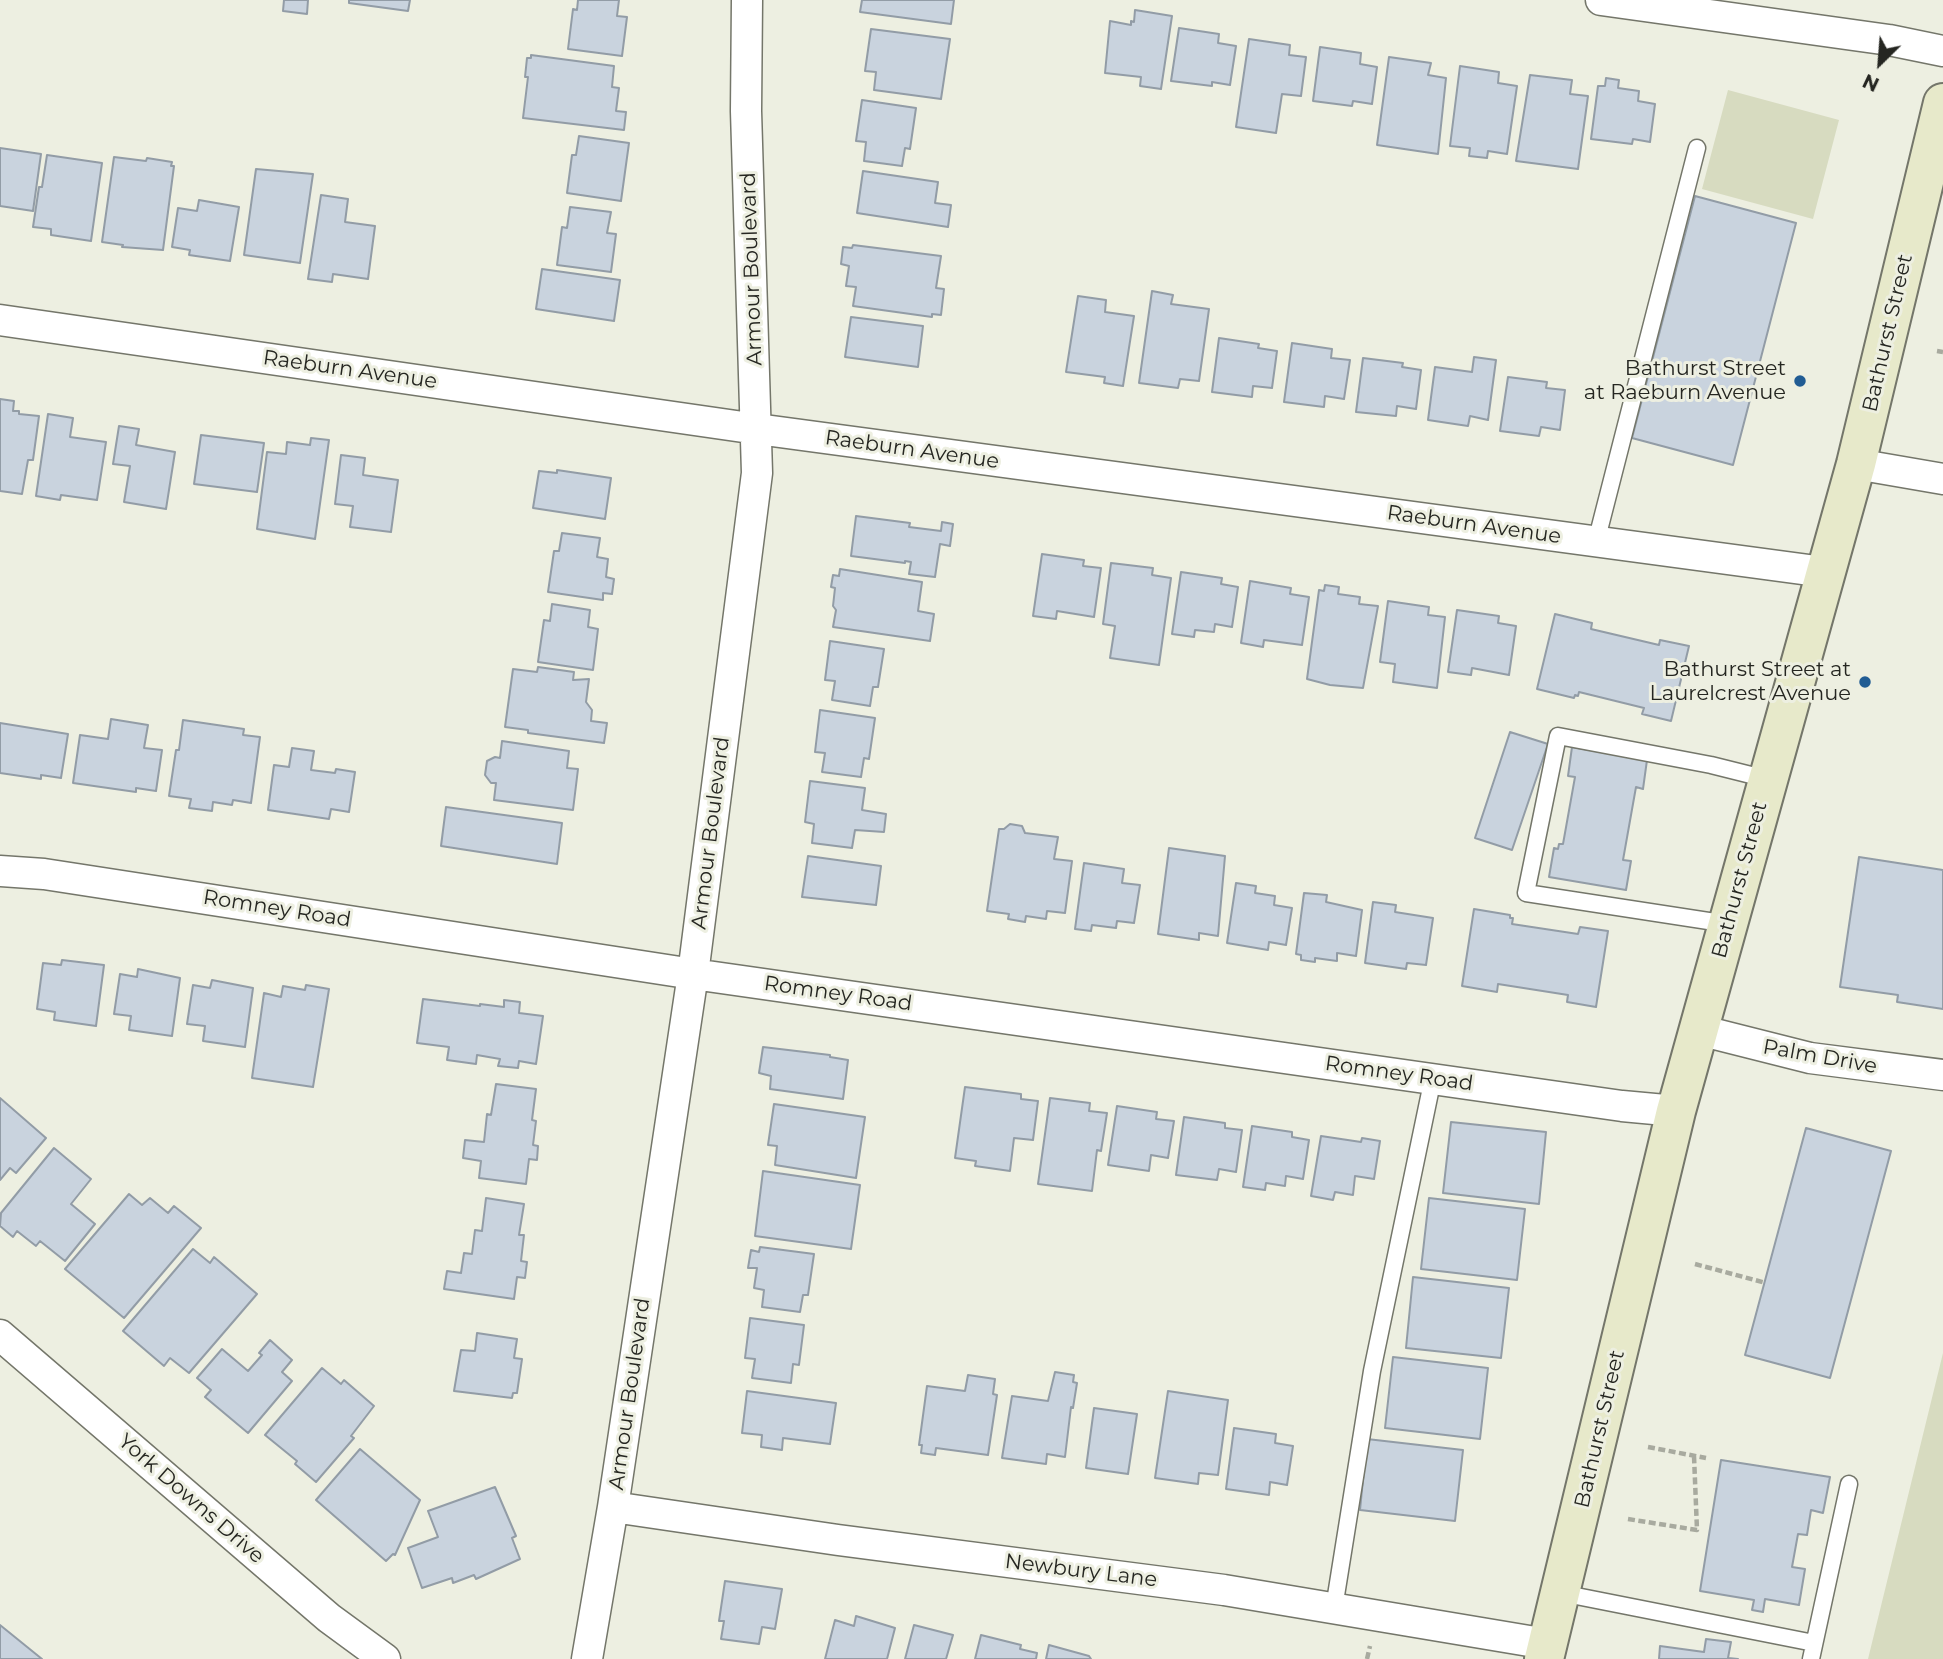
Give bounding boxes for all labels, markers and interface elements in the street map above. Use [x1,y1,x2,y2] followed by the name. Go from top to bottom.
[1845,28,1915,98] north arrow
[1859,69,1883,96] text: N
[736,172,768,366] street label: Armour Boulevard
[1858,252,1918,414] street label: Bathurst Street
[261,345,439,395] street label: Raeburn Avenue
[1584,356,1786,406] place label: Bathurst Street at Raeburn Avenue
[1792,373,1808,389] marker: Bathurst Street at Raeburn Avenue
[823,425,1001,475] street label: Raeburn Avenue
[1385,500,1563,550] street label: Raeburn Avenue
[1649,657,1851,707] place label: Bathurst Street at Laurelcrest Avenue
[1857,674,1873,690] marker: Bathurst Street at Laurelcrest Avenue
[687,735,735,931] street label: Armour Boulevard
[1707,799,1773,961] street label: Bathurst Street
[201,885,353,933] street label: Romney Road
[762,971,914,1017] street label: Romney Road
[1761,1035,1879,1079] street label: Palm Drive
[1323,1051,1475,1097] street label: Romney Road
[604,1296,656,1492] street label: Armour Boulevard
[1570,1348,1630,1510] street label: Bathurst Street
[113,1429,269,1569] street label: York Downs Drive
[1003,1549,1159,1593] street label: Newbury Lane

